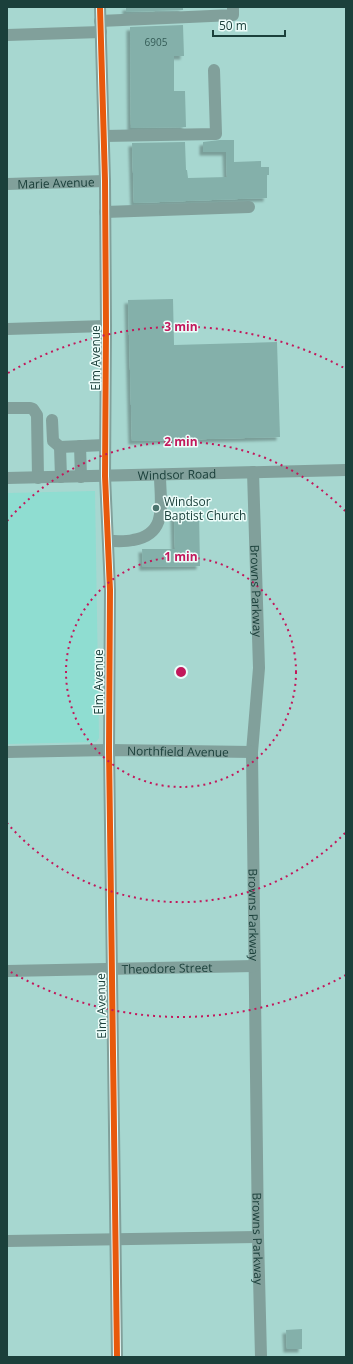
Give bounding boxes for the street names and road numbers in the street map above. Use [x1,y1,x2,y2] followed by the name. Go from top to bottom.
[17,173,95,192] street label: Marie Avenue
[87,325,104,391] street label: Elm Avenue
[138,465,216,483] street label: Windsor Road
[247,544,267,638] street label: Browns Parkway
[90,649,107,715] street label: Elm Avenue
[127,742,229,760] street label: Northfield Avenue
[245,868,263,962] street label: Browns Parkway
[121,958,213,977] street label: Theodore Street
[92,973,110,1039] street label: Elm Avenue
[249,1192,268,1286] street label: Browns Parkway

